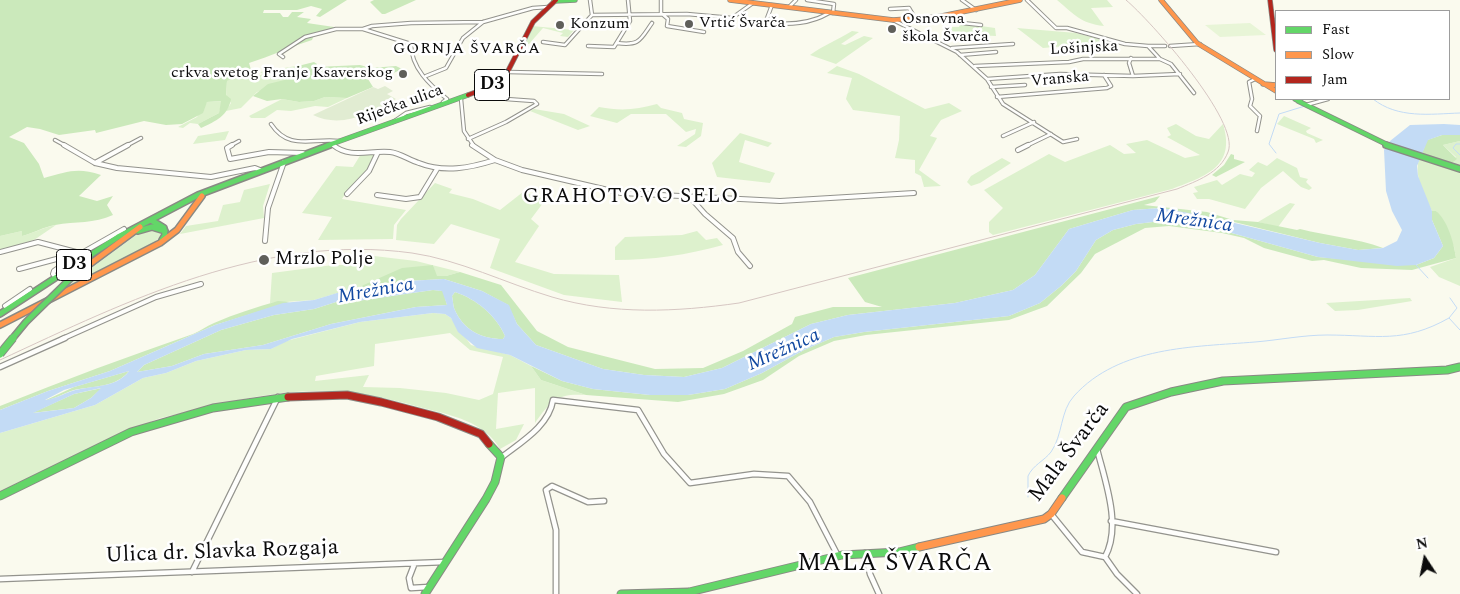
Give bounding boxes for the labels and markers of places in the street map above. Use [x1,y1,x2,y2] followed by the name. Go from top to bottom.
[902,10,989,48] place label: Osnovna škola Švarča
[699,14,785,34] place label: Vrtić Švarča
[570,15,630,35] place label: Konzum
[683,18,695,30] marker: Vrtić Švarča
[554,19,566,31] marker: Konzum
[886,23,898,35] marker: Osnovna škola Švarča
[171,64,393,84] place label: crkva svetog Franje Ksaverskog
[397,68,409,80] marker: crkva svetog Franje Ksaverskog
[275,249,373,271] place label: Mrzlo Polje
[257,253,271,267] marker: Mrzlo Polje

